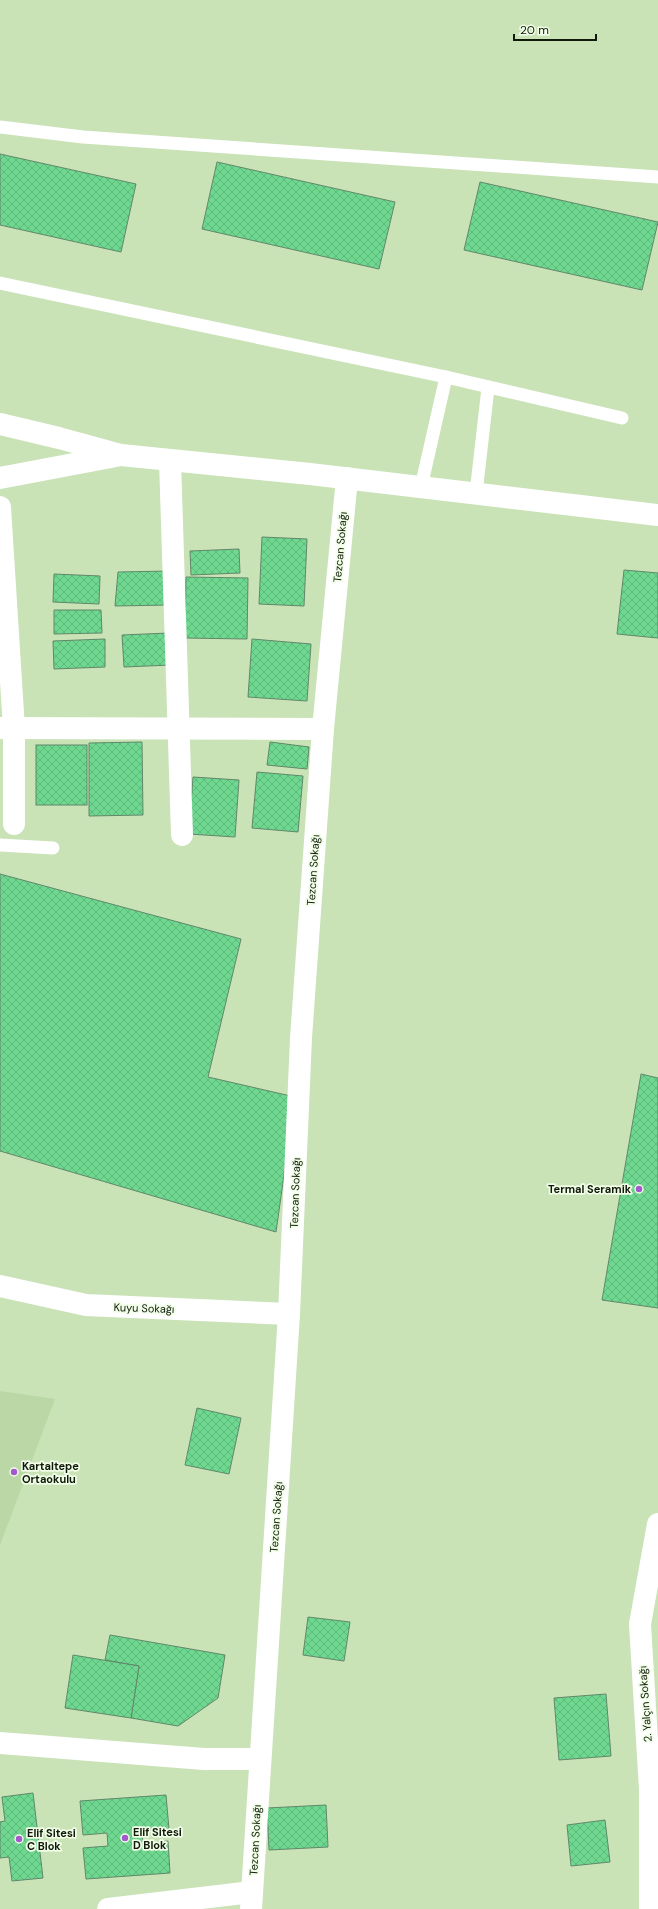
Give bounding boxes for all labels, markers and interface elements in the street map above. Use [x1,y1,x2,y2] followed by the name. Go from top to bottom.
[514,16,596,42] scale bar
[520,22,549,38] text: 20 m
[330,511,350,583] street label: Tezcan Sokağı
[304,834,322,906] street label: Tezcan Sokağı
[287,1157,303,1229] street label: Tezcan Sokağı
[548,1182,632,1196] place label: Termal Seramik
[634,1184,644,1194] marker: Termal Seramik
[113,1300,175,1316] street label: Kuyu Sokağı
[22,1459,79,1486] place label: Kartaltepe Ortaokulu
[9,1467,19,1477] marker: Kartaltepe Ortaokulu
[267,1481,285,1553] street label: Tezcan Sokağı
[635,1665,655,1743] street label: 2. Yalçın Sokağı
[246,1804,264,1876] street label: Tezcan Sokağı
[133,1825,182,1852] place label: Elif Sitesi D Blok
[27,1826,76,1853] place label: Elif Sitesi C Blok
[120,1833,130,1843] marker: Elif Sitesi D Blok
[14,1834,24,1844] marker: Elif Sitesi C Blok

